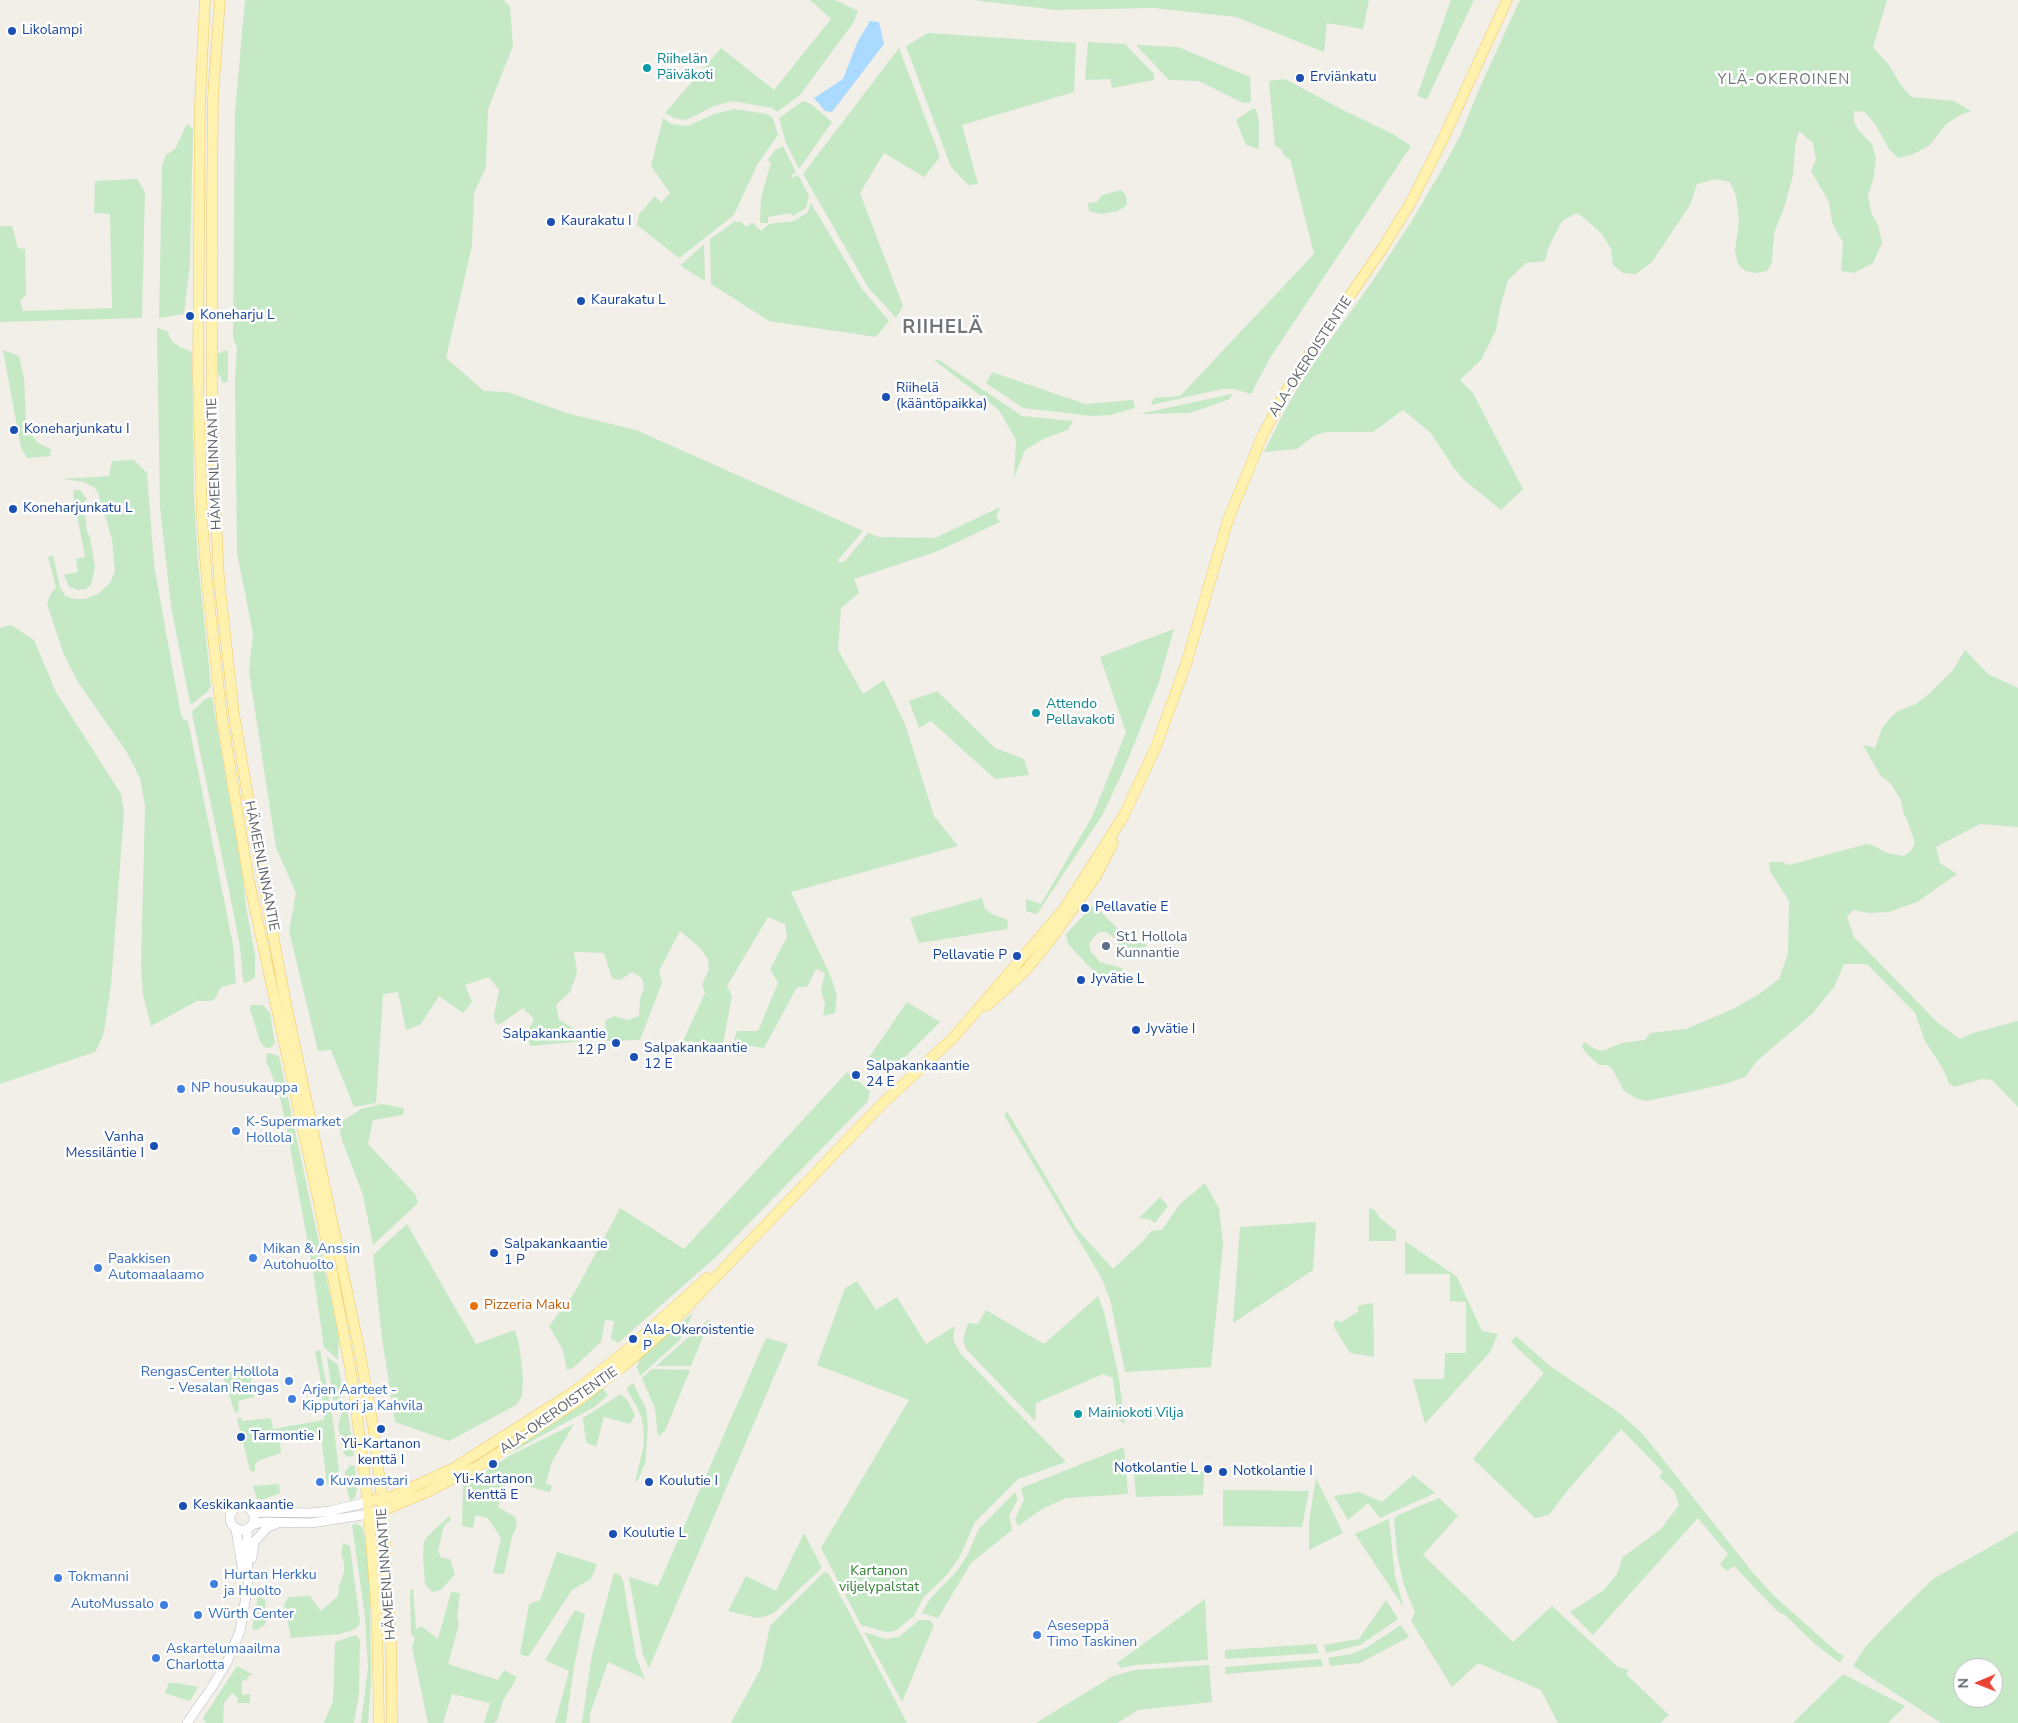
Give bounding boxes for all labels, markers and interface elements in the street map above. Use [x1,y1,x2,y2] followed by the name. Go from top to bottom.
[22,23,82,39] place label: Likolampi
[6,25,18,37] marker: Likolampi
[657,52,713,84] place label: Riihelän Päiväkoti
[641,62,653,74] marker: Riihelän Päiväkoti
[1310,70,1377,86] place label: Erviänkatu
[1716,71,1852,89] district label: YLÄ-OKEROINEN
[1294,72,1306,84] marker: Erviänkatu
[561,214,632,230] place label: Kaurakatu I
[545,216,557,228] marker: Kaurakatu I
[591,293,666,309] place label: Kaurakatu L
[1266,294,1356,420] street label: ALA-OKEROISTENTIE
[575,295,587,307] marker: Kaurakatu L
[200,308,275,324] place label: Koneharju L
[184,310,196,322] marker: Koneharju L
[901,317,985,339] district label: RIIHELÄ
[896,381,987,414] place label: Riihelä (kääntöpaikka)
[880,391,892,403] marker: Riihelä (kääntöpaikka)
[204,398,226,530] street label: HÄMEENLINNANTIE
[24,422,130,438] place label: Koneharjunkatu I
[8,424,20,436] marker: Koneharjunkatu I
[23,501,133,517] place label: Koneharjunkatu L
[7,503,19,515] marker: Koneharjunkatu L
[1046,697,1115,730] place label: Attendo Pellavakoti
[1030,707,1042,719] marker: Attendo Pellavakoti
[240,800,282,932] street label: HÄMEENLINNANTIE
[1095,900,1168,916] place label: Pellavatie E
[1079,902,1091,914] marker: Pellavatie E
[1116,930,1187,962] place label: St1 Hollola Kunnantie
[1100,940,1112,952] marker: St1 Hollola Kunnantie
[933,948,1007,964] place label: Pellavatie P
[1011,950,1023,962] marker: Pellavatie P
[1091,972,1144,988] place label: Jyvätie L
[1075,974,1087,986] marker: Jyvätie L
[1146,1022,1195,1038] place label: Jyvätie I
[1130,1024,1142,1036] marker: Jyvätie I
[503,1027,606,1060] place label: Salpakankaantie 12 P
[610,1037,622,1049] marker: Salpakankaantie 12 P
[644,1041,747,1074] place label: Salpakankaantie 12 E
[628,1051,640,1063] marker: Salpakankaantie 12 E
[866,1059,969,1092] place label: Salpakankaantie 24 E
[850,1069,862,1081] marker: Salpakankaantie 24 E
[191,1081,298,1097] place label: NP housukauppa
[175,1083,187,1095] marker: NP housukauppa
[246,1115,341,1148] place label: K-Supermarket Hollola
[230,1125,242,1137] marker: K-Supermarket Hollola
[66,1130,144,1162] place label: Vanha Messiläntie I
[148,1140,160,1152] marker: Vanha Messiläntie I
[504,1237,607,1270] place label: Salpakankaantie 1 P
[263,1242,360,1274] place label: Mikan & Anssin Autohuolto
[488,1247,500,1259] marker: Salpakankaantie 1 P
[108,1252,204,1284] place label: Paakkisen Automaalaamo
[247,1252,259,1264] marker: Mikan & Anssin Autohuolto
[92,1262,104,1274] marker: Paakkisen Automaalaamo
[484,1298,570,1314] place label: Pizzeria Maku
[468,1300,480,1312] marker: Pizzeria Maku
[643,1323,754,1355] place label: Ala-Okeroistentie P
[627,1333,639,1345] marker: Ala-Okeroistentie P
[497,1364,621,1458] street label: ALA-OKEROISTENTIE
[141,1365,279,1398] place label: RengasCenter Hollola - Vesalan Rengas
[283,1375,295,1387] marker: RengasCenter Hollola - Vesalan Rengas
[302,1383,423,1415] place label: Arjen Aarteet - Kipputori ja Kahvila
[286,1393,298,1405] marker: Arjen Aarteet - Kipputori ja Kahvila
[1088,1406,1184,1422] place label: Mainiokoti Vilja
[1072,1408,1084,1420] marker: Mainiokoti Vilja
[375,1423,387,1435] marker: Yli-Kartanon kenttä I
[251,1429,321,1445] place label: Tarmontie I
[235,1431,247,1443] marker: Tarmontie I
[341,1437,421,1470] place label: Yli-Kartanon kenttä I
[487,1458,499,1470] marker: Yli-Kartanon kenttä E
[1114,1461,1198,1477] place label: Notkolantie L
[1202,1463,1214,1475] marker: Notkolantie L
[1233,1464,1313,1480] place label: Notkolantie I
[1217,1466,1229,1478] marker: Notkolantie I
[453,1472,533,1504] place label: Yli-Kartanon kenttä E
[330,1474,408,1490] place label: Kuvamestari
[659,1474,718,1490] place label: Koulutie I
[314,1476,326,1488] marker: Kuvamestari
[643,1476,655,1488] marker: Koulutie I
[193,1498,294,1514] place label: Keskikankaantie
[177,1500,189,1512] marker: Keskikankaantie
[374,1507,400,1641] street label: HÄMEENLINNANTIE
[623,1526,686,1542] place label: Koulutie L
[607,1528,619,1540] marker: Koulutie L
[839,1564,919,1596] park label: Kartanon viljelypalstat
[224,1568,317,1600] place label: Hurtan Herkku ja Huolto
[68,1570,129,1586] place label: Tokmanni
[52,1572,64,1584] marker: Tokmanni
[208,1578,220,1590] marker: Hurtan Herkku ja Huolto
[71,1597,154,1613] place label: AutoMussalo
[158,1599,170,1611] marker: AutoMussalo
[208,1607,294,1623] place label: Würth Center
[192,1609,204,1621] marker: Würth Center
[1047,1619,1137,1651] place label: Aseseppä Timo Taskinen
[1031,1629,1043,1641] marker: Aseseppä Timo Taskinen
[166,1642,280,1674] place label: Askartelumaailma Charlotta
[150,1652,162,1664] marker: Askartelumaailma Charlotta
[1953,1658,2003,1708] north arrow
[1954,1678,1973,1689] text: N

